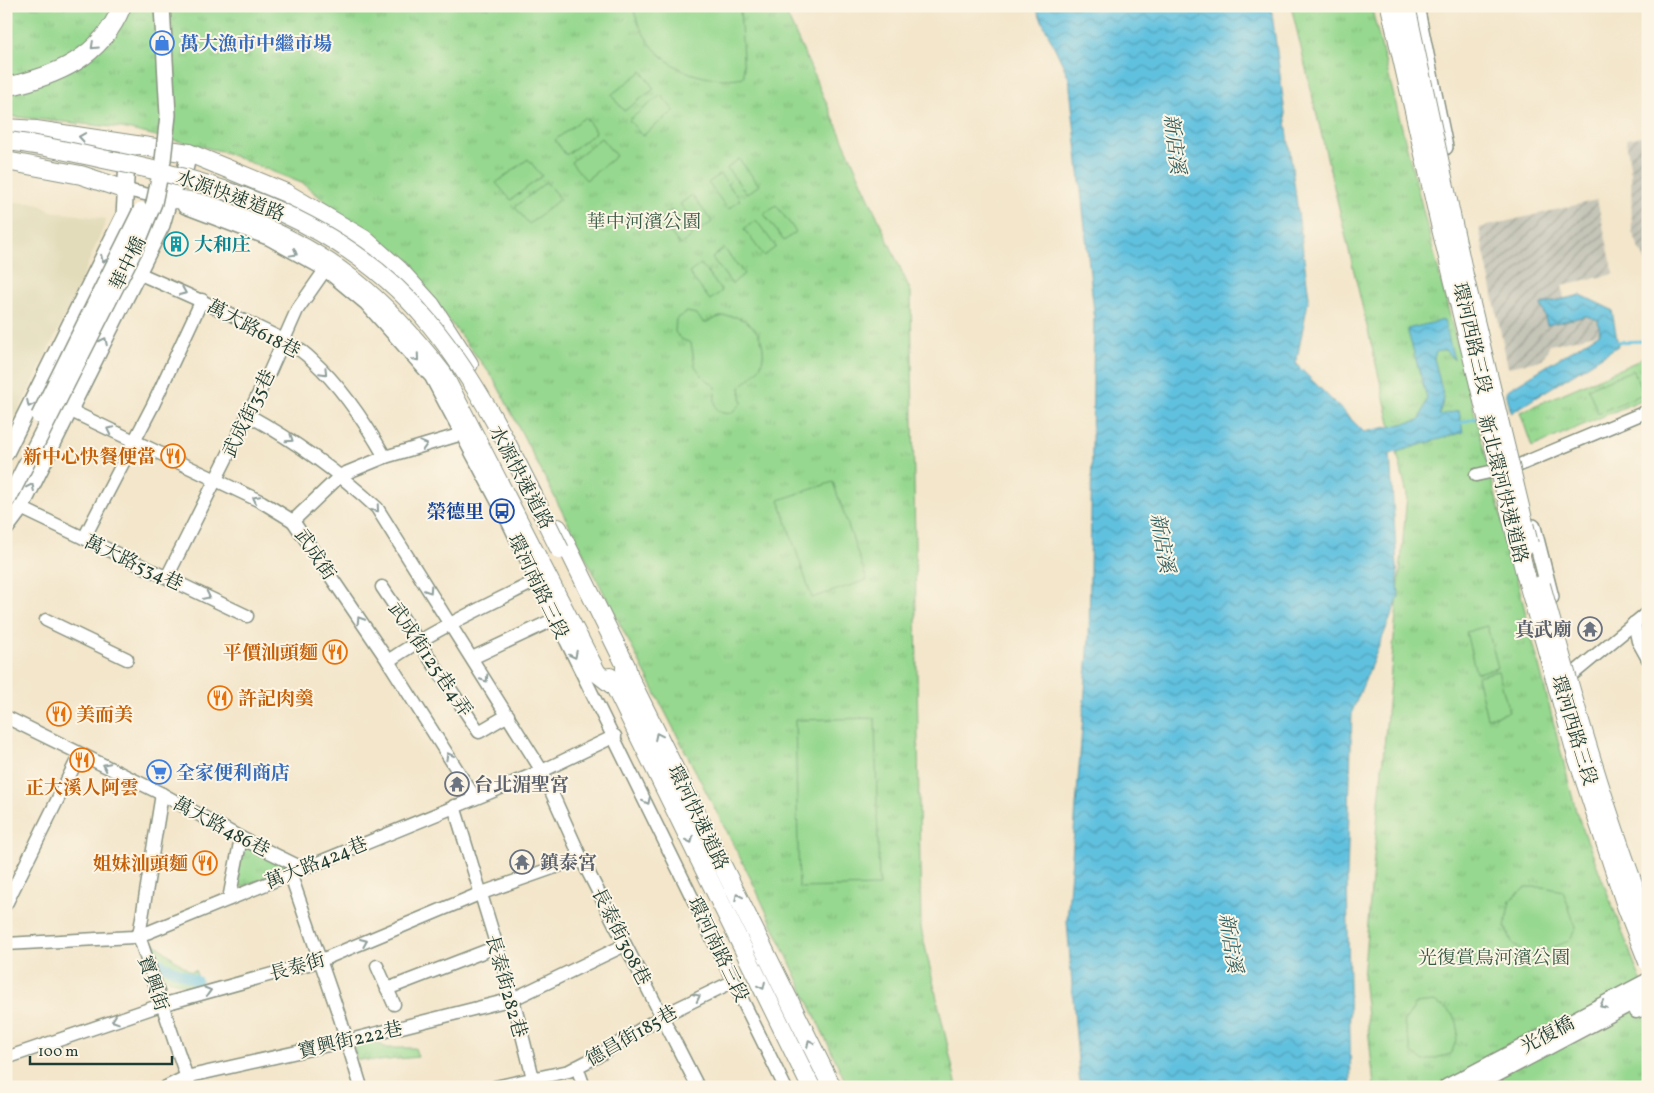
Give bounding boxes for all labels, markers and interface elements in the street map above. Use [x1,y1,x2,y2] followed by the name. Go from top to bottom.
[149,30,175,56] shop icon: 萬大漁市中繼市場
[180,32,332,58] place label: 萬大漁市中繼市場
[91,40,100,49] one-way arrow
[1155,113,1191,178] water label: 新店溪
[78,132,86,143] one-way arrow
[172,165,288,229] street label: 水源快速道路
[587,210,701,236] park label: 華中河濱公園
[163,231,189,257] building icon: 大和庄
[105,233,153,295] street label: 華中橋
[194,233,251,259] place label: 大和庄
[288,246,297,256] one-way arrow
[99,254,110,263] one-way arrow
[1446,280,1497,397] street label: 環河西路三段
[178,286,187,297] one-way arrow
[202,294,304,365] street label: 萬大路618巷
[98,337,108,346] one-way arrow
[410,352,418,361] one-way arrow
[217,366,282,462] street label: 武成街35巷
[318,366,327,375] one-way arrow
[26,398,36,407] one-way arrow
[1471,413,1533,566] street label: 新北環河快速道路
[482,422,558,534] street label: 水源快速道路
[106,426,115,436] one-way arrow
[284,433,294,442] one-way arrow
[419,441,428,451] one-way arrow
[160,443,186,469] restaurant icon: 新中心快餐便當
[23,445,156,471] place label: 新中心快餐便當
[25,483,35,492] one-way arrow
[253,495,262,505] one-way arrow
[489,498,515,524] bus stop icon: 榮德里
[427,500,484,526] place label: 榮德里
[370,503,379,512] one-way arrow
[1142,511,1180,577] water label: 新店溪
[288,524,341,586] street label: 武成街
[80,530,187,598] street label: 萬大路534巷
[501,530,574,644] street label: 環河南路三段
[422,585,432,594] one-way arrow
[202,590,211,600] one-way arrow
[381,598,477,723] street label: 武成街125巷4弄
[1577,616,1603,642] temple icon: 真武廟
[357,617,366,626] one-way arrow
[1515,618,1572,644] place label: 真武廟
[322,639,348,665] restaurant icon: 平價汕頭麵
[223,641,318,667] place label: 平價汕頭麵
[568,650,578,659] one-way arrow
[1544,672,1602,789] street label: 環河西路三段
[479,674,489,683] one-way arrow
[207,685,233,711] restaurant icon: 許記肉羹
[238,687,314,713] place label: 許記肉羹
[46,701,72,727] restaurant icon: 美而美
[76,703,133,729] place label: 美而美
[654,732,664,741] one-way arrow
[69,747,95,773] restaurant icon: 正大溪人阿雲
[445,753,455,762] one-way arrow
[146,759,172,785] supermarket icon: 全家便利商店
[176,761,290,787] place label: 全家便利商店
[661,761,734,875] street label: 環河快速道路
[102,762,111,772] one-way arrow
[444,771,470,797] temple icon: 台北湄聖宮
[474,773,569,799] place label: 台北湄聖宮
[25,776,139,802] place label: 正大溪人阿雲
[168,791,274,864] street label: 萬大路486巷
[641,796,651,805] one-way arrow
[262,832,372,896] street label: 萬大路424巷
[684,835,694,844] one-way arrow
[509,849,535,875] temple icon: 鎮泰宮
[192,850,218,876] restaurant icon: 姐妹汕頭麵
[540,851,597,877] place label: 鎮泰宮
[93,852,188,878] place label: 姐妹汕頭麵
[584,884,656,990] street label: 長泰街308巷
[681,893,754,1007] street label: 環河南路三段
[734,893,744,902] one-way arrow
[1211,911,1248,977] water label: 新店溪
[478,932,532,1041] street label: 長泰街282巷
[359,938,368,949] one-way arrow
[1418,946,1570,972] park label: 光復賞鳥河濱公園
[267,948,329,988] street label: 長泰街
[131,952,174,1015] street label: 寶興街
[756,981,766,990] one-way arrow
[203,986,212,996] one-way arrow
[692,993,701,1003] one-way arrow
[1599,999,1608,1009] one-way arrow
[581,1000,683,1073] street label: 德昌街185巷
[1517,1011,1579,1061] street label: 光復橋
[111,1015,120,1025] one-way arrow
[296,1016,405,1066] street label: 寶興街222巷
[30,1033,172,1065] scale bar
[806,1039,816,1048] one-way arrow
[38,1042,78,1063] text: 100 m

